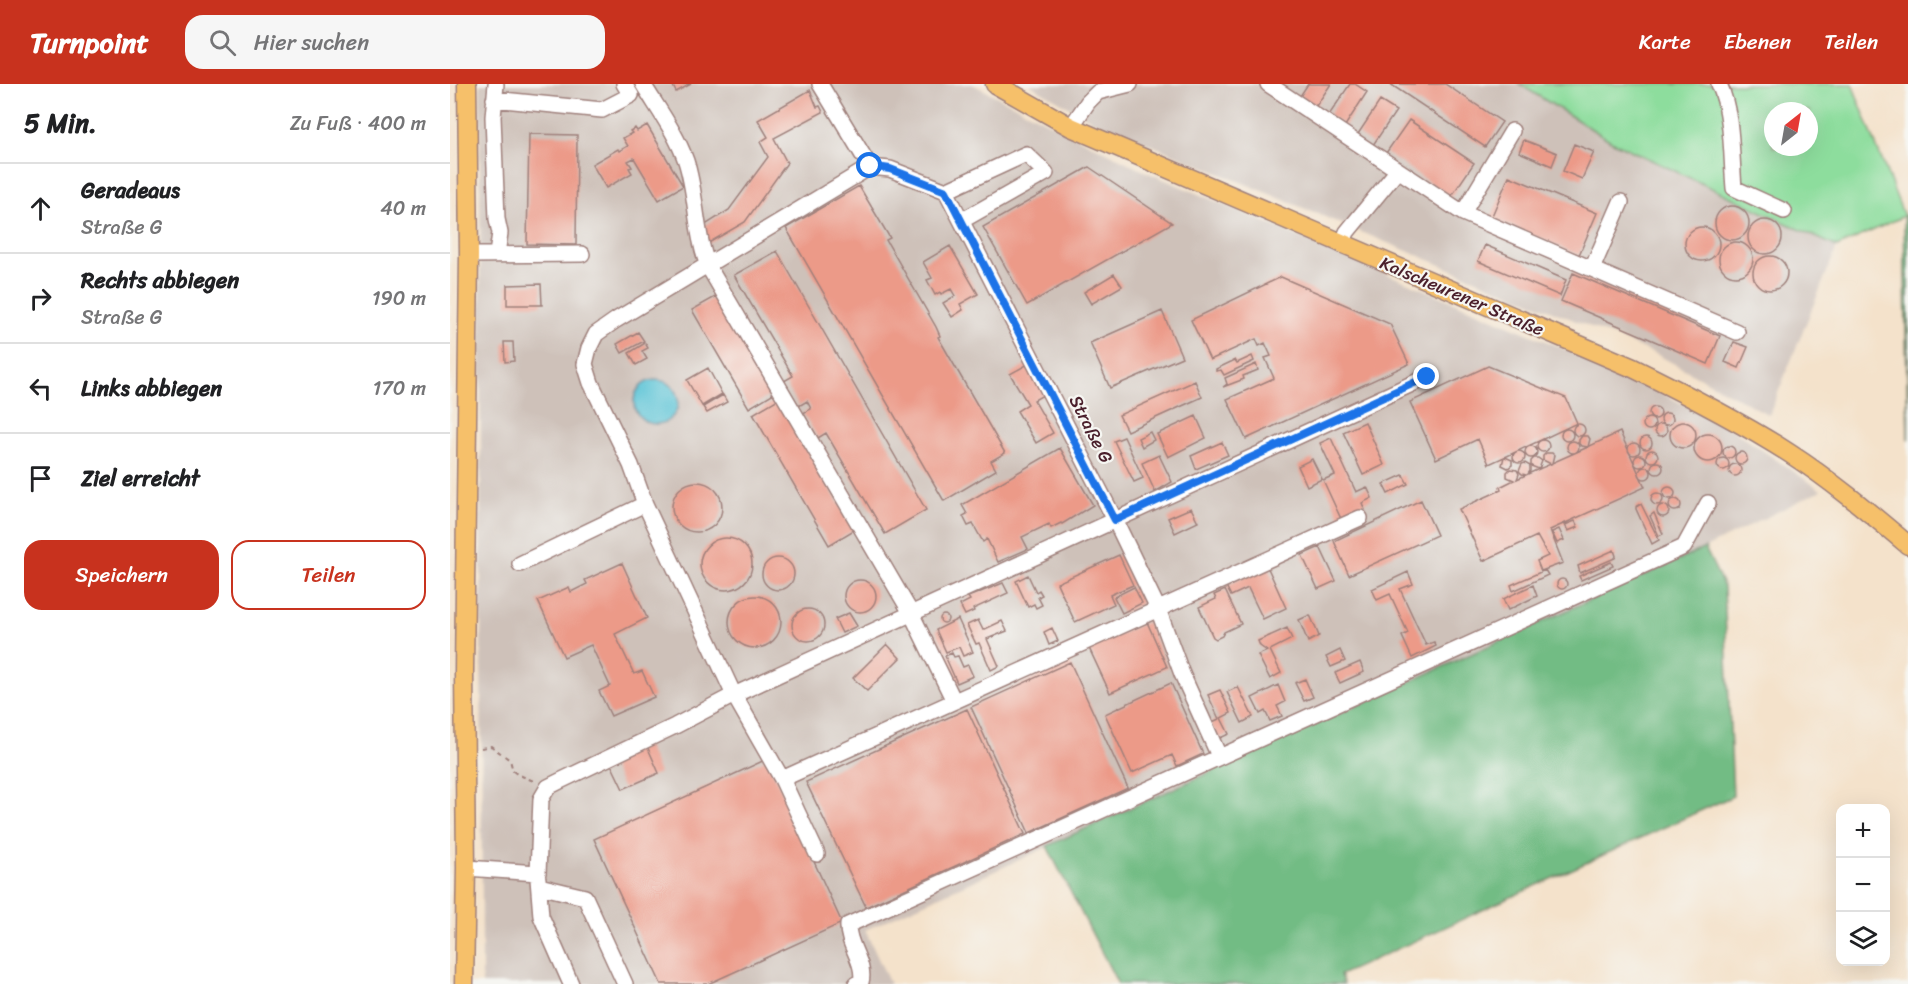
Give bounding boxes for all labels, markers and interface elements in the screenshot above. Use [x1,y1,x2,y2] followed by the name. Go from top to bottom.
[185,15,605,69] search box
[30,18,149,67] text: Turnpoint
[254,23,369,62] text: Hier suchen
[1639,23,1691,61] text: Karte
[1724,23,1791,61] text: Ebenen
[1824,23,1878,61] text: Teilen
[206,26,239,59] icon: search
[24,100,97,146] text: 5 Min.
[1764,102,1818,156] north arrow
[290,106,426,141] text: Zu Fuß · 400 m
[856,152,882,178] route start
[81,171,180,210] text: Geradeaus
[380,191,426,226] text: 40 m
[24,192,57,225] icon: ahead
[81,210,162,245] text: Straße G
[1375,247,1549,345] street label: Kalscheurener Straße
[81,261,239,300] text: Rechts abbiegen
[372,281,426,316] text: 190 m
[24,282,57,315] icon: right
[81,300,162,335] text: Straße G
[1413,363,1439,389] route end
[81,369,222,408] text: Links abbiegen
[373,371,426,406] text: 170 m
[24,372,57,405] icon: left
[1060,389,1122,470] street label: Straße G
[81,459,200,498] text: Ziel erreicht
[24,462,57,495] icon: arrive
[24,540,219,610] button: Speichern
[231,540,426,610] button: Teilen
[1836,804,1890,966] map controls
[1836,804,1890,858] button: +
[1836,858,1890,912] button: −
[1836,912,1890,966] button: layers

